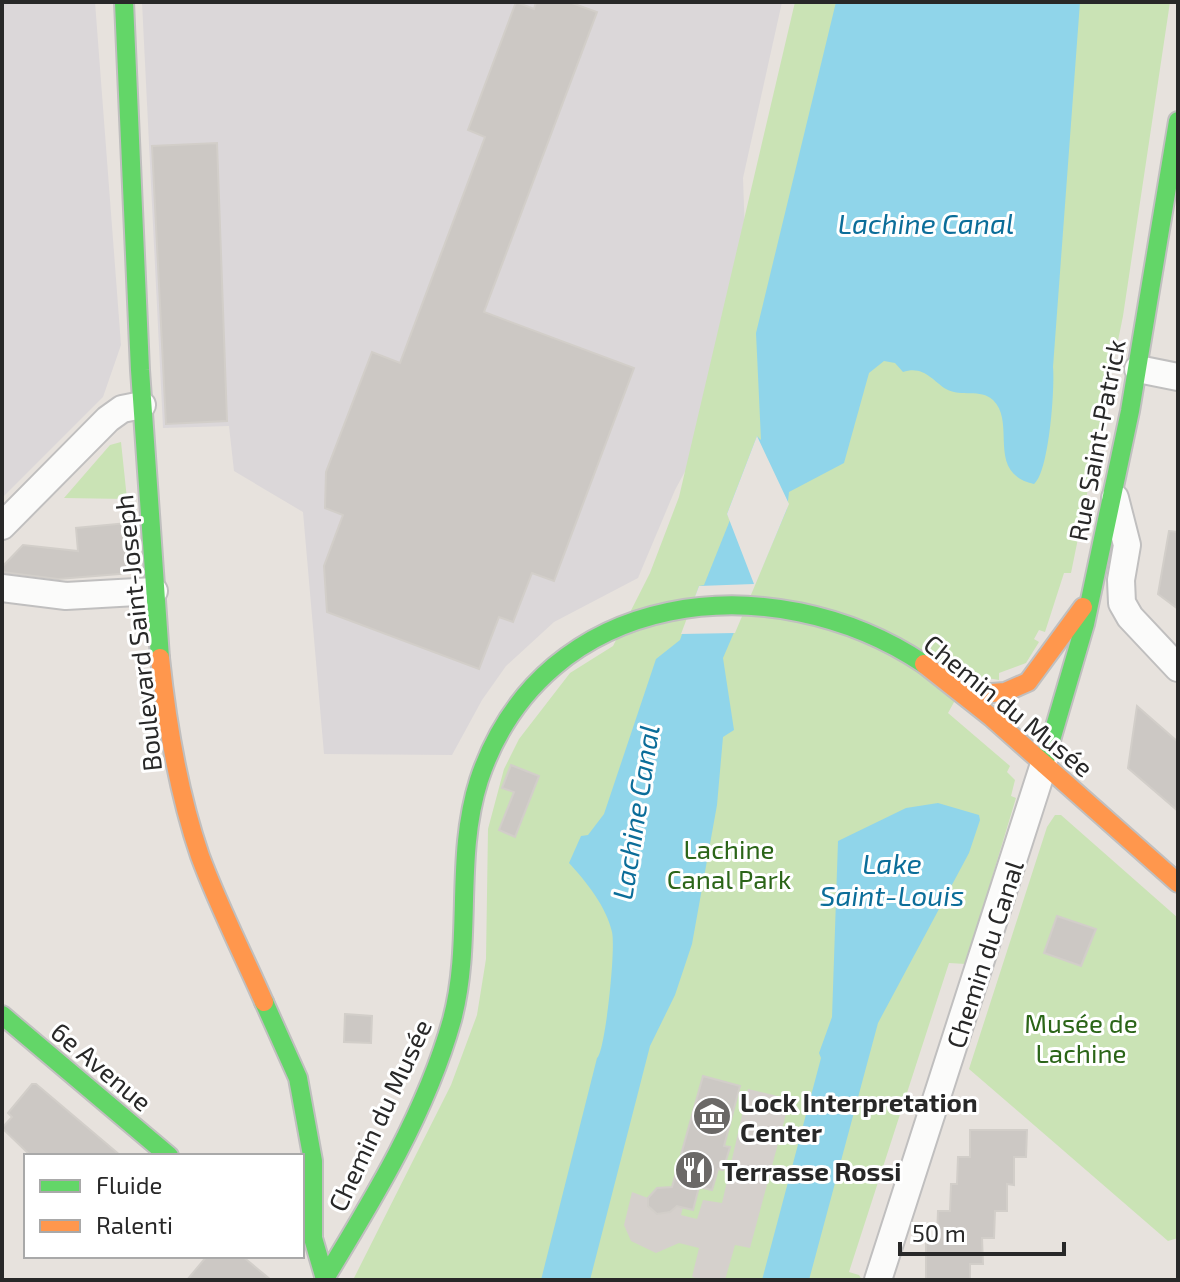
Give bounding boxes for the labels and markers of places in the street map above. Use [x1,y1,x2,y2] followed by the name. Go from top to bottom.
[740,1086,978,1147] place label: Lock Interpretation Center
[691,1095,733,1137] museum icon: Lock Interpretation Center
[673,1149,715,1191] restaurant icon: Terrasse Rossi
[722,1155,901,1186] place label: Terrasse Rossi

